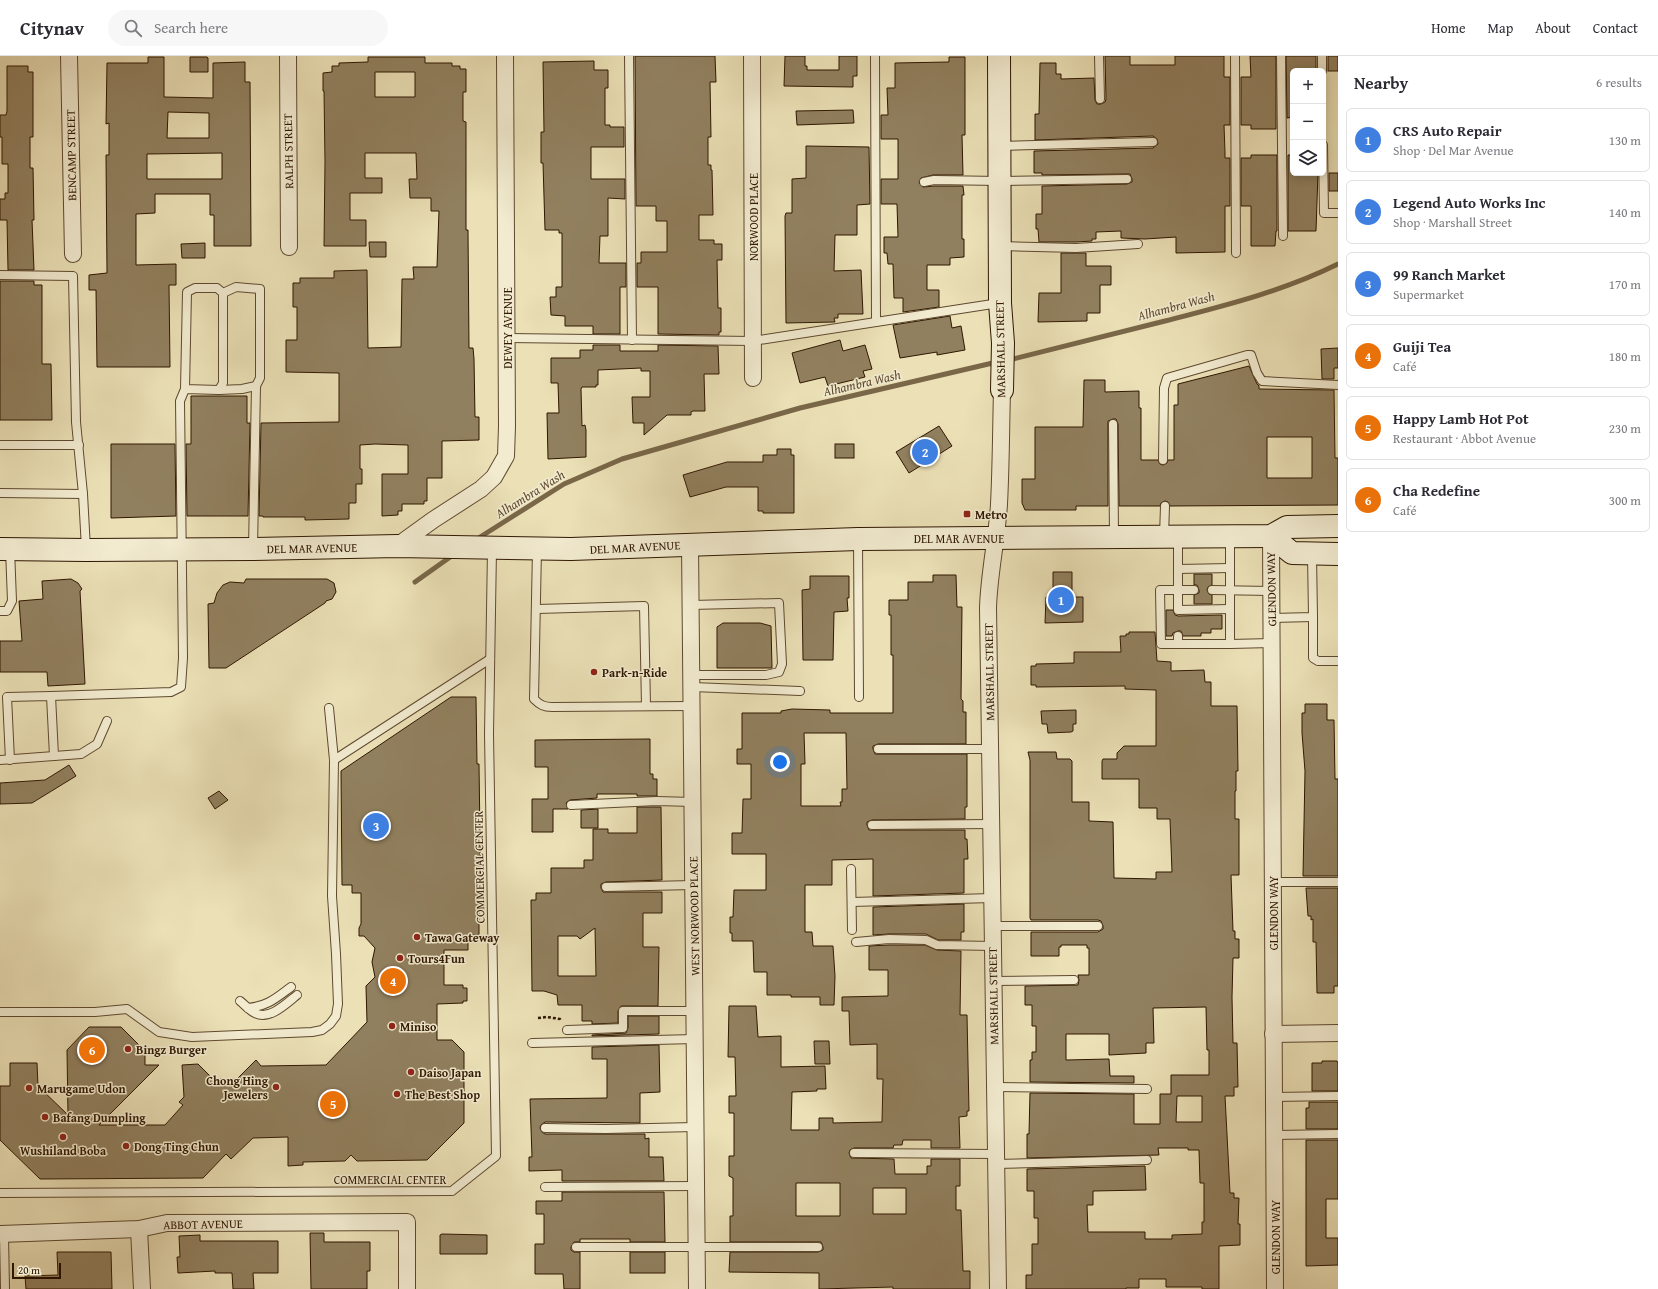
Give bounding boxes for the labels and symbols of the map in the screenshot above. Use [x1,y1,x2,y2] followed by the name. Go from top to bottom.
[62,109,80,201] street label: BENCAMP STREET
[279,113,297,189] street label: RALPH STREET
[745,173,762,261] street label: NORWOOD PLACE
[499,287,516,369] street label: DEWEY AVENUE
[1134,287,1217,326] water label: Alhambra Wash
[991,300,1009,398] street label: MARSHALL STREET
[820,365,903,401] water label: Alhambra Wash
[912,437,938,467] pin: 2
[491,465,569,523] water label: Alhambra Wash
[975,506,1008,523] place label: Metro
[962,509,972,519] marker: Metro
[914,530,1004,547] street label: DEL MAR AVENUE
[589,536,681,558] street label: DEL MAR AVENUE
[267,539,357,557] street label: DEL MAR AVENUE
[1262,552,1280,626] street label: GLENDON WAY
[1048,585,1074,615] pin: 1
[980,623,998,721] street label: MARSHALL STREET
[602,664,667,681] place label: Park-n-Ride
[589,667,599,677] marker: Park-n-Ride
[770,752,790,772] your location
[470,810,488,923] street label: COMMERCIAL CENTER
[363,811,389,841] pin: 3
[684,856,704,976] street label: WEST NORWOOD PLACE
[1265,876,1282,950] street label: GLENDON WAY
[425,929,500,946] place label: Tawa Gateway
[412,932,422,942] marker: Tawa Gateway
[984,947,1002,1045] street label: MARSHALL STREET
[408,950,465,967] place label: Tours4Fun
[395,953,405,963] marker: Tours4Fun
[380,966,406,996] pin: 4
[400,1018,437,1035] place label: Miniso
[387,1021,397,1031] marker: Miniso
[79,1035,105,1065] pin: 6
[136,1041,207,1058] place label: Bingz Burger
[123,1044,133,1054] marker: Bingz Burger
[419,1064,481,1081] place label: Daiso Japan
[406,1067,416,1077] marker: Daiso Japan
[206,1072,269,1103] place label: Chong Hing Jewelers
[37,1080,126,1097] place label: Marugame Udon
[271,1082,281,1092] marker: Chong Hing Jewelers
[24,1083,34,1093] marker: Marugame Udon
[405,1086,480,1103] place label: The Best Shop
[320,1089,346,1119] pin: 5
[392,1089,402,1099] marker: The Best Shop
[53,1109,146,1126] place label: Bafang Dumpling
[40,1112,50,1122] marker: Bafang Dumpling
[58,1132,68,1142] marker: Wushiland Boba
[134,1138,219,1155] place label: Dong Ting Chun
[121,1141,131,1151] marker: Dong Ting Chun
[20,1142,107,1159] place label: Wushiland Boba
[334,1171,446,1188] street label: COMMERCIAL CENTER
[1267,1200,1284,1274] street label: GLENDON WAY
[163,1215,243,1233] street label: ABBOT AVENUE
[12,1261,61,1280] scale bar

